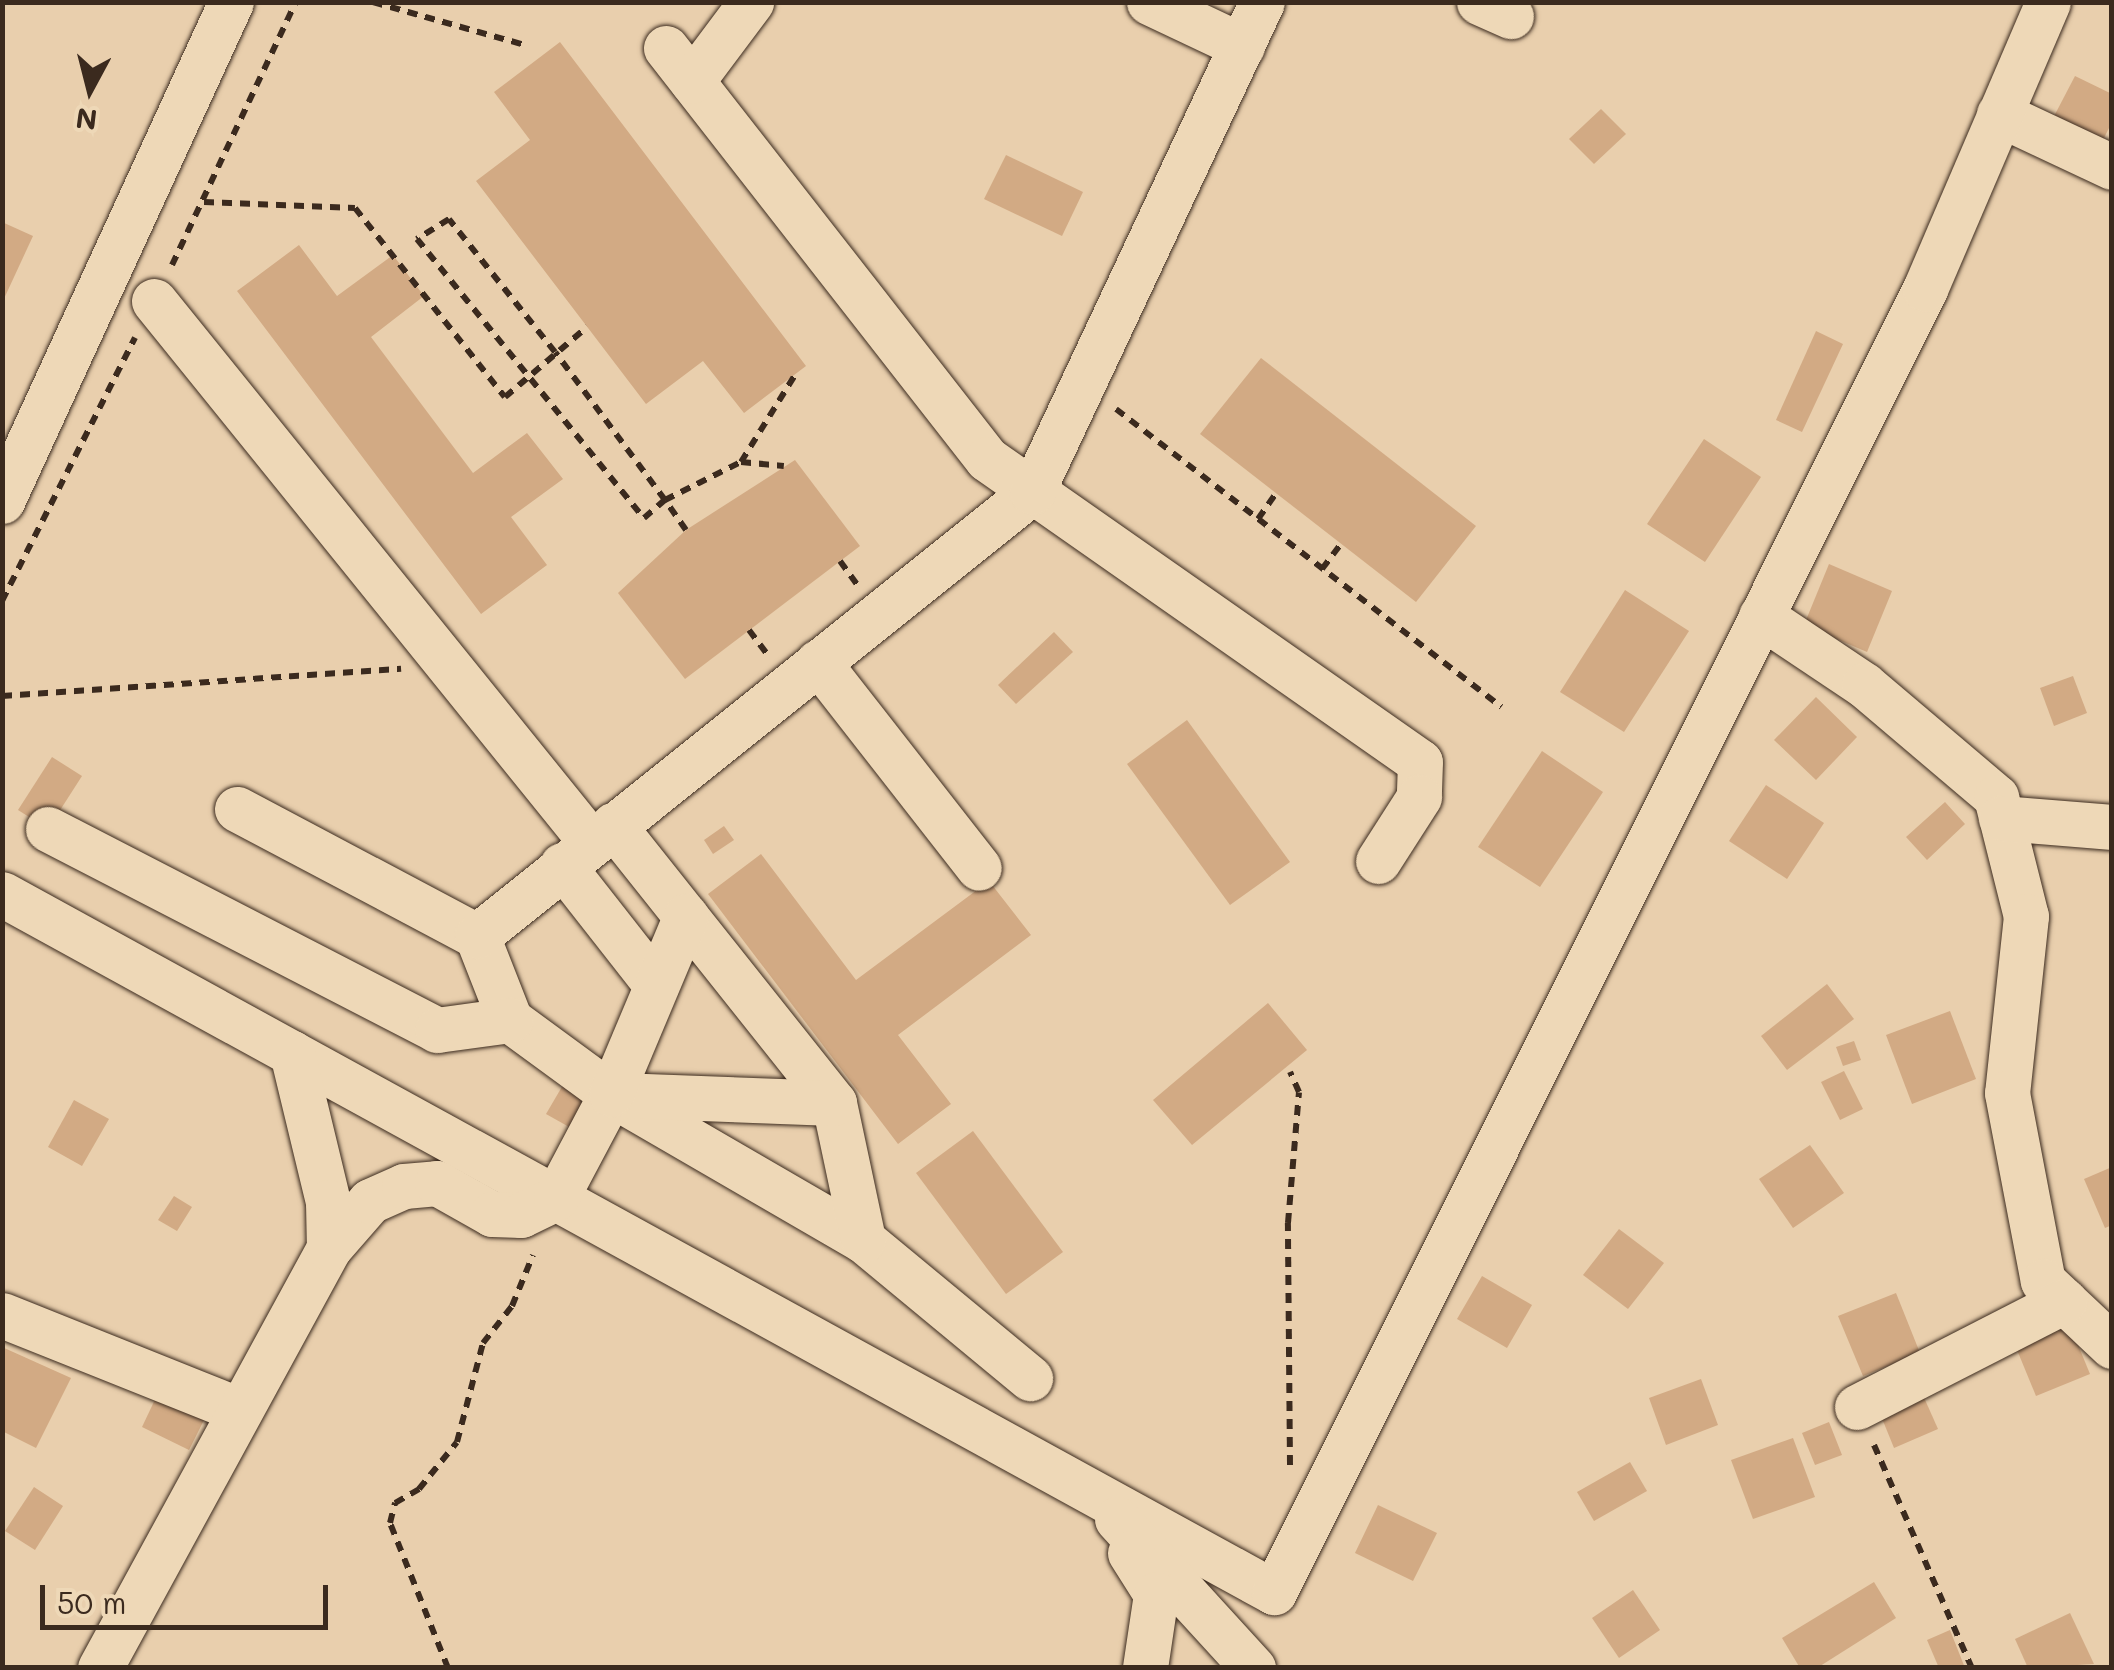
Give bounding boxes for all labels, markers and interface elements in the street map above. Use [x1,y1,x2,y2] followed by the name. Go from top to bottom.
[40,40,140,140] north arrow
[74,101,99,139] text: N
[45,1565,332,1627] scale bar
[57,1582,127,1622] text: 50 m

